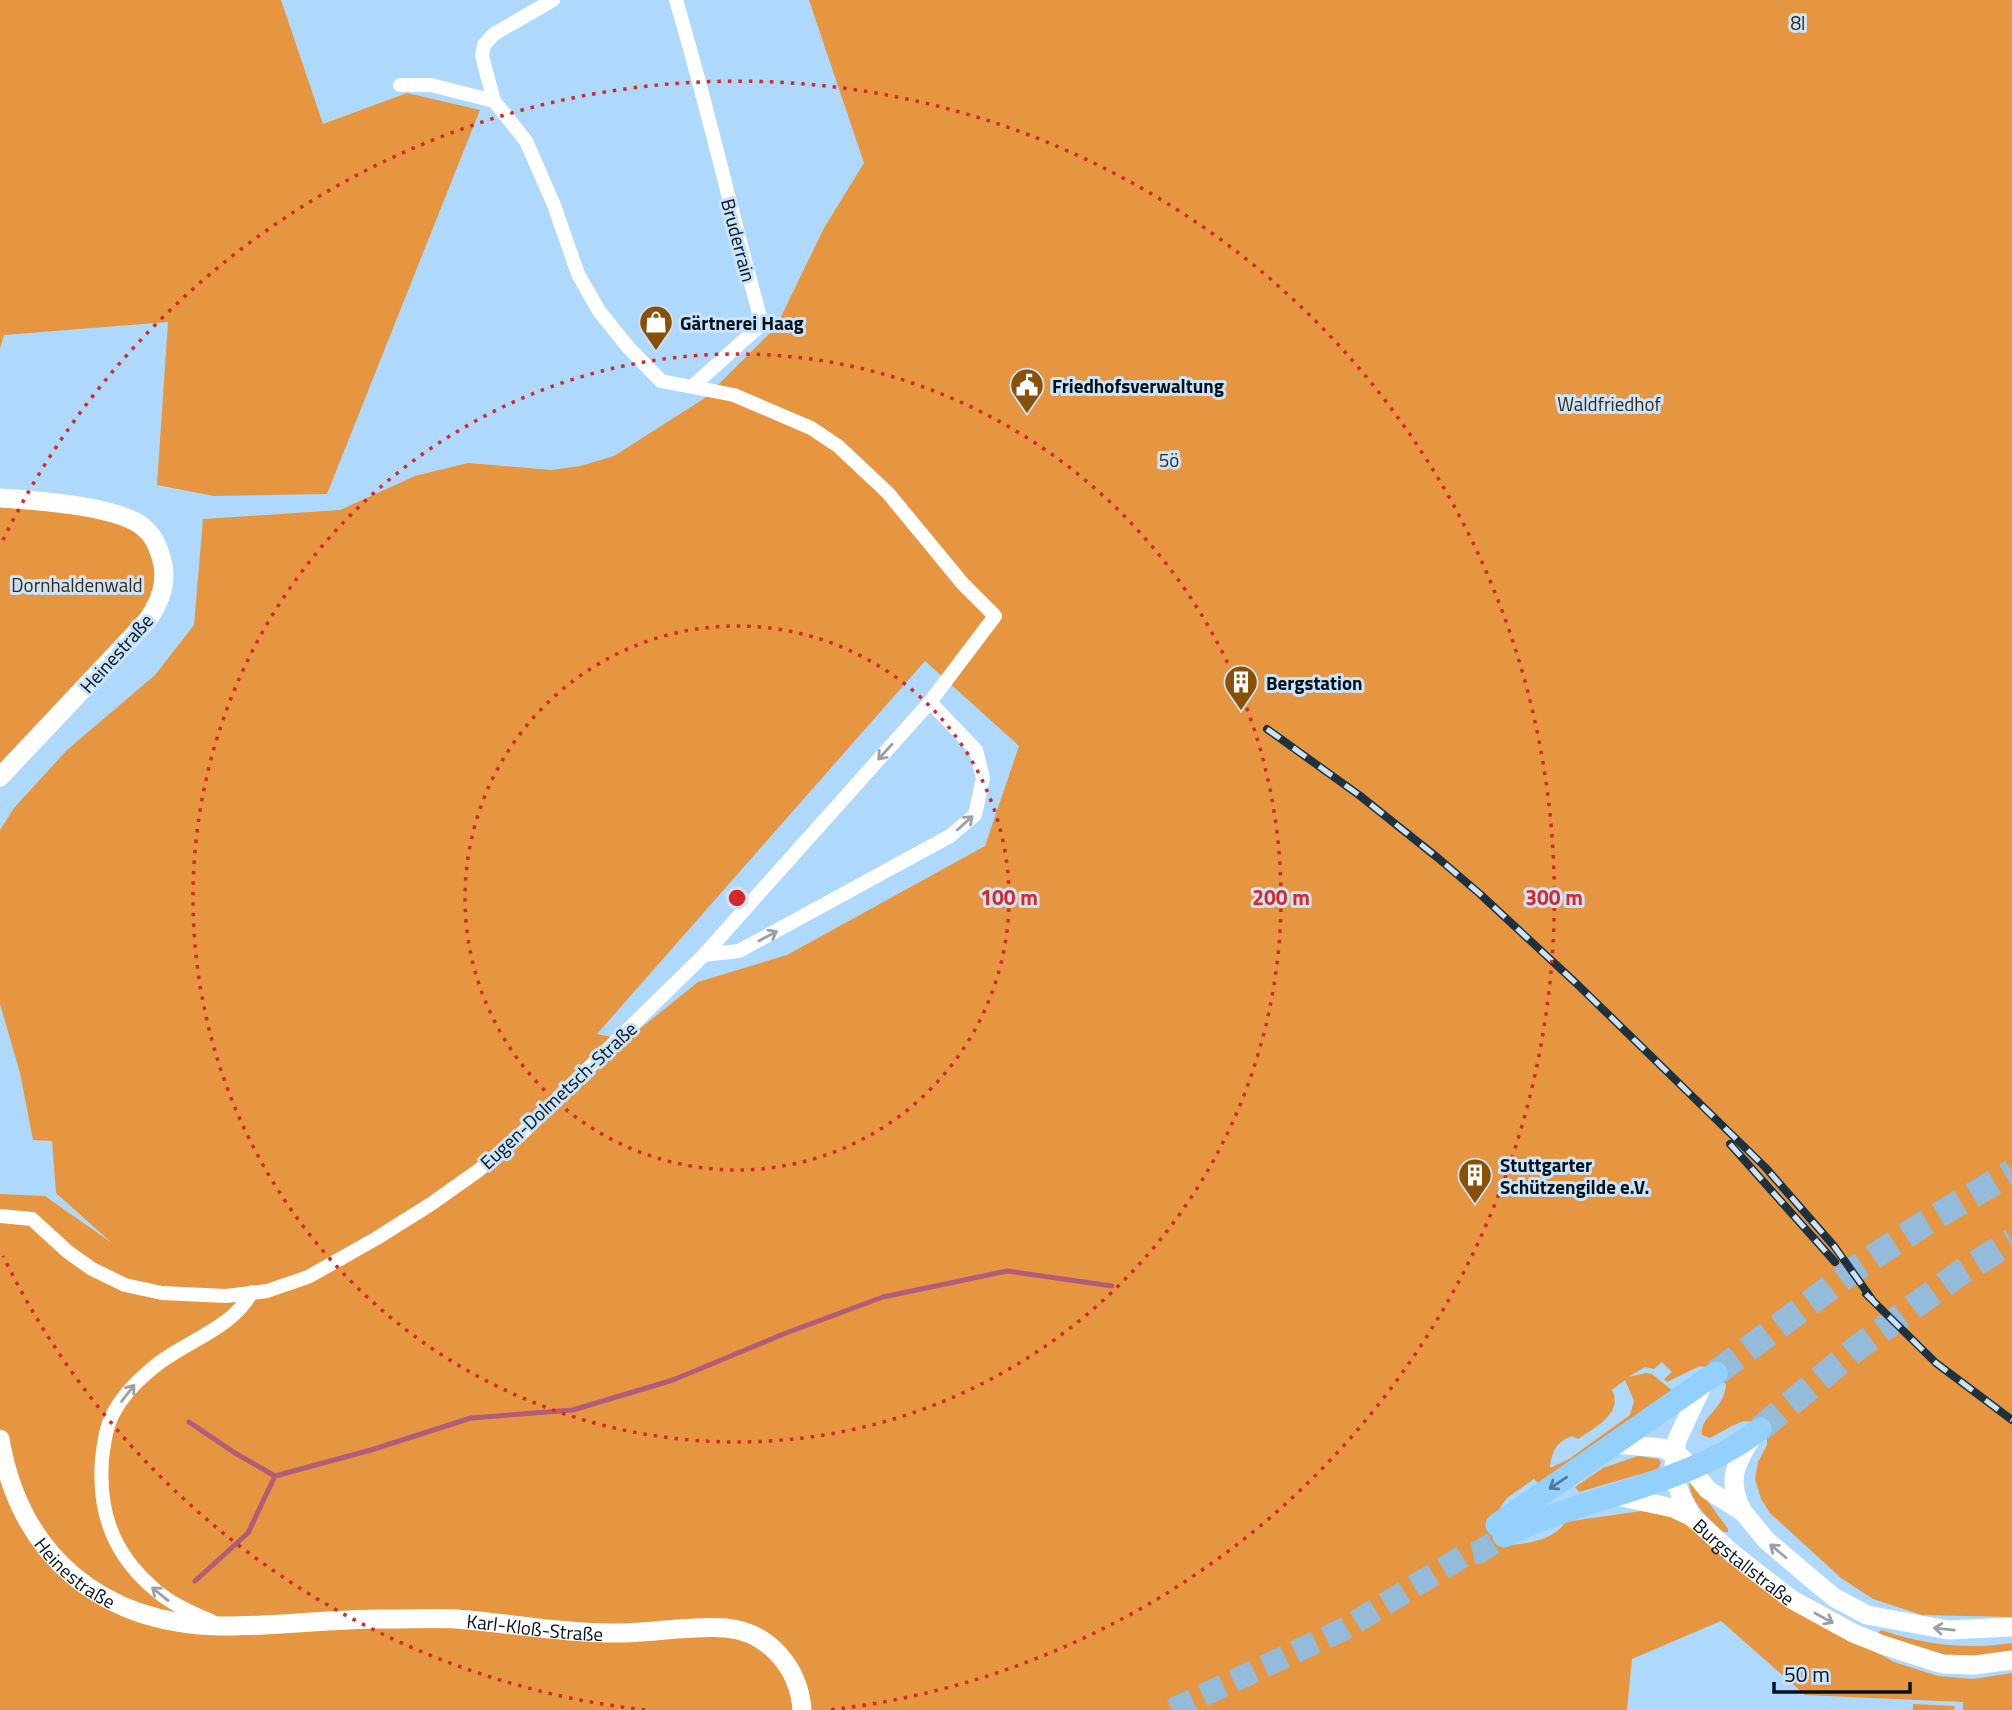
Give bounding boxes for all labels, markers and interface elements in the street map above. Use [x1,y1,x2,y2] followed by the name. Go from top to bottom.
[1790,8,1806,37] park label: 8l
[714,195,764,285] street label: Bruderrain
[637,303,675,352] shop icon: Gärtnerei Haag
[680,308,804,337] place label: Gärtnerei Haag
[1008,366,1046,415] public building icon: Friedhofsverwaltung
[1052,371,1224,400] place label: Friedhofsverwaltung
[1557,389,1662,418] park label: Waldfriedhof
[1159,445,1179,474] park label: 5ö
[11,570,143,599] park label: Dornhaldenwald
[72,607,160,699] street label: Heinestraße
[1222,663,1260,712] building icon: Bergstation
[1266,668,1363,697] place label: Bergstation
[877,743,893,761] one-way arrow
[956,815,973,832] one-way arrow
[980,881,1038,913] text: 100 m
[1252,881,1310,913] text: 200 m
[1525,881,1583,913] text: 300 m
[725,886,749,910] centre of rings
[757,929,778,942] one-way arrow
[473,1014,643,1176] street label: Eugen-Dolmetsch-Straße
[1500,1150,1649,1201] place label: Stuttgarter Schützengilde e.V.
[1456,1156,1494,1205] building icon: Stuttgarter Schützengilde e.V.
[121,1384,136,1402] one-way arrow
[1549,1476,1568,1490] one-way arrow
[1687,1511,1802,1612] street label: Burgstallstraße
[28,1531,121,1615] street label: Heinestraße
[1770,1543,1788,1559] one-way arrow
[152,1586,170,1602] one-way arrow
[465,1605,604,1647] street label: Karl-Kloß-Straße
[1813,1612,1834,1625] one-way arrow
[1933,1623,1956,1636] one-way arrow
[1774,1650,1910,1694] scale bar
[1784,1658,1830,1690] text: 50 m

